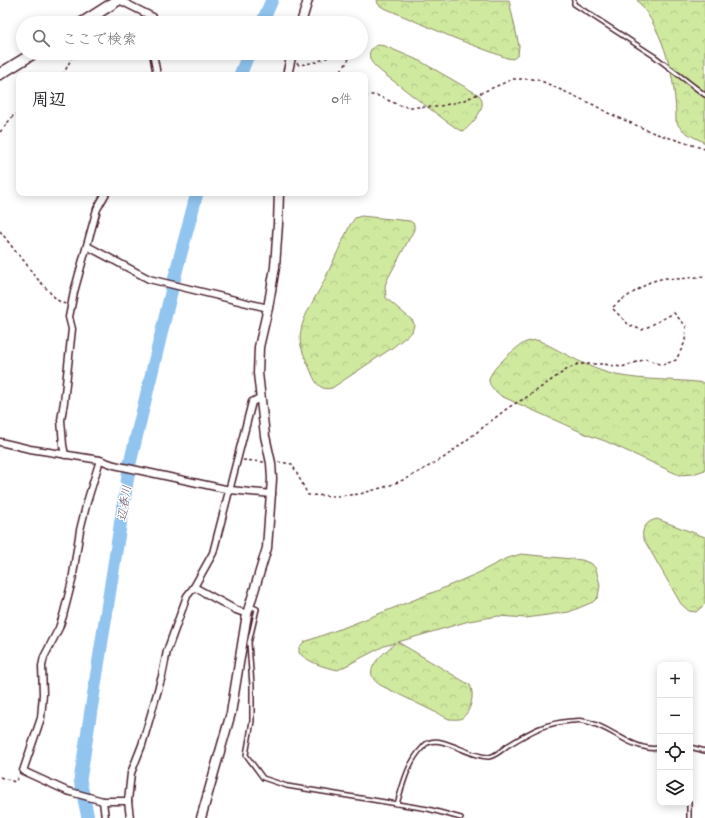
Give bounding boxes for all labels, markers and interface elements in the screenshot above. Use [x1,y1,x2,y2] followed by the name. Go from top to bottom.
[16,16,368,60] search box
[30,27,52,49] icon: search
[62,32,137,50] text: ここで検索
[32,92,66,112] text: 周辺
[332,93,352,108] text: 0件
[115,484,136,522] water label: 辺春川
[657,662,693,806] map controls
[657,662,693,698] button: +
[657,698,693,734] button: −
[657,734,693,770] button: locate
[657,770,693,806] button: layers

